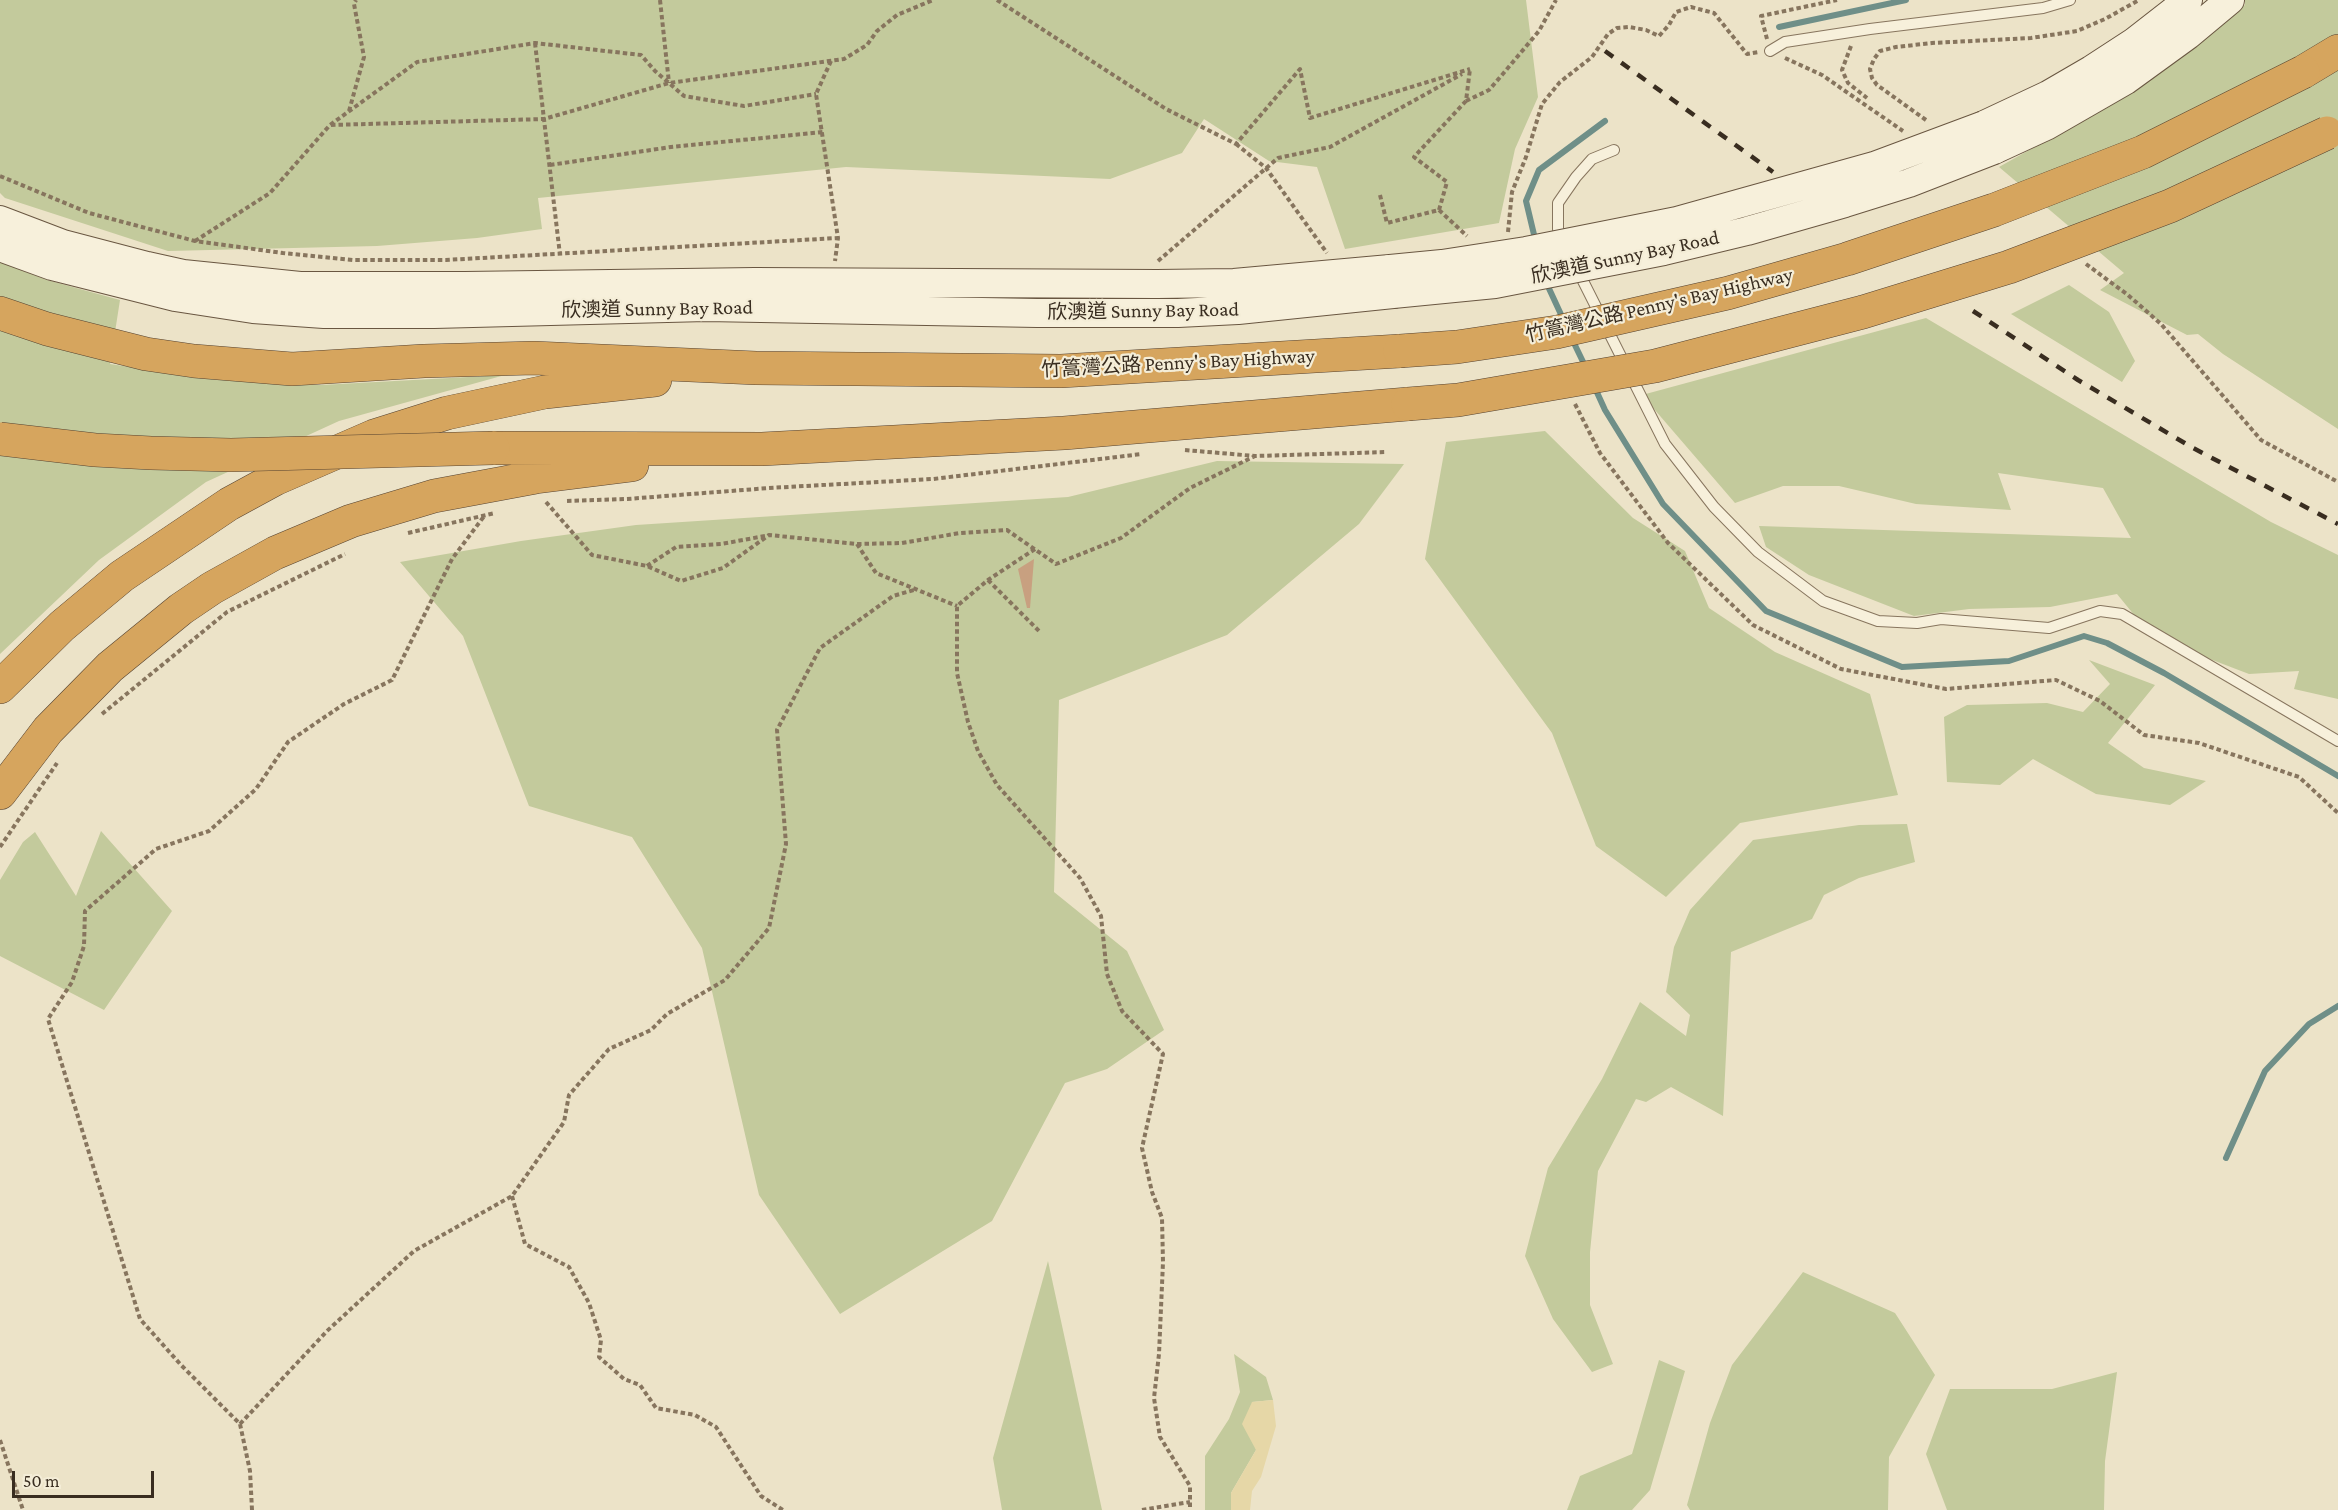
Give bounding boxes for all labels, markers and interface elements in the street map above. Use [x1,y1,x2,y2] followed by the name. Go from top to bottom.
[1529,225,1721,289] street label: 欣澳道 Sunny Bay Road
[1523,263,1795,347] street label: 竹篙灣公路 Penny's Bay Highway
[561,295,753,323] street label: 欣澳道 Sunny Bay Road
[1047,297,1239,325] street label: 欣澳道 Sunny Bay Road
[1041,344,1315,382] street label: 竹篙灣公路 Penny's Bay Highway
[15,1459,158,1497] scale bar
[23,1471,60,1491] text: 50 m

